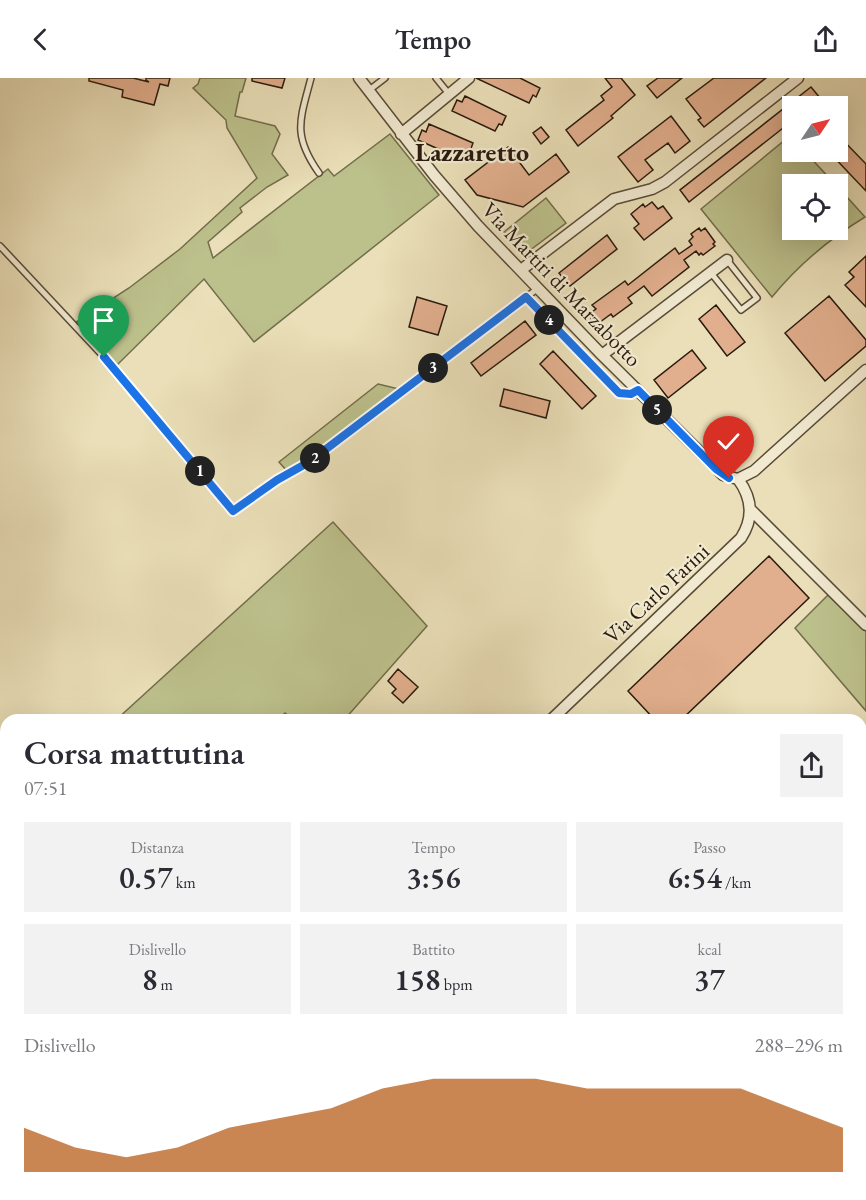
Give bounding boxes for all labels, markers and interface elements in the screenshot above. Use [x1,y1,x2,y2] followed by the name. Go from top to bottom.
[395,22,471,57] text: Tempo
[24,23,57,56] icon: back
[809,23,842,56] icon: share
[782,96,848,162] north arrow
[782,96,848,240] map controls
[415,135,529,169] district label: Lazzaretto
[782,174,848,240] button: locate
[475,196,648,373] street label: Via Martiri di Marzabotto
[78,295,129,357] pin
[87,304,120,337] icon: arrive
[534,305,564,335] pin: 4
[545,309,553,330] text: 4
[418,353,448,383] pin: 3
[429,357,437,378] text: 3
[642,395,672,425] pin: 5
[653,399,661,420] text: 5
[703,416,754,478] pin
[712,425,745,458] icon: check
[300,443,330,473] pin: 2
[311,447,319,468] text: 2
[185,456,215,486] pin: 1
[196,460,204,481] text: 1
[597,537,715,650] street label: Via Carlo Farini
[24,731,245,774] text: Corsa mattutina
[780,734,843,797] button: share
[24,775,67,801] text: 07:51
[131,837,184,858] text: Distanza
[412,837,455,858] text: Tempo
[693,837,726,858] text: Passo
[119,858,173,897] text: 0.57
[406,858,461,897] text: 3:56
[668,858,722,897] text: 6:54
[173,872,196,893] text: km
[722,872,751,893] text: /km
[129,939,186,960] text: Dislivello
[412,939,455,960] text: Battito
[697,939,722,960] text: kcal
[142,960,157,999] text: 8
[394,960,440,999] text: 158
[694,960,725,999] text: 37
[157,974,173,995] text: m
[440,974,473,995] text: bpm
[24,1032,96,1058] text: Dislivello
[755,1032,843,1058] text: 288–296 m

